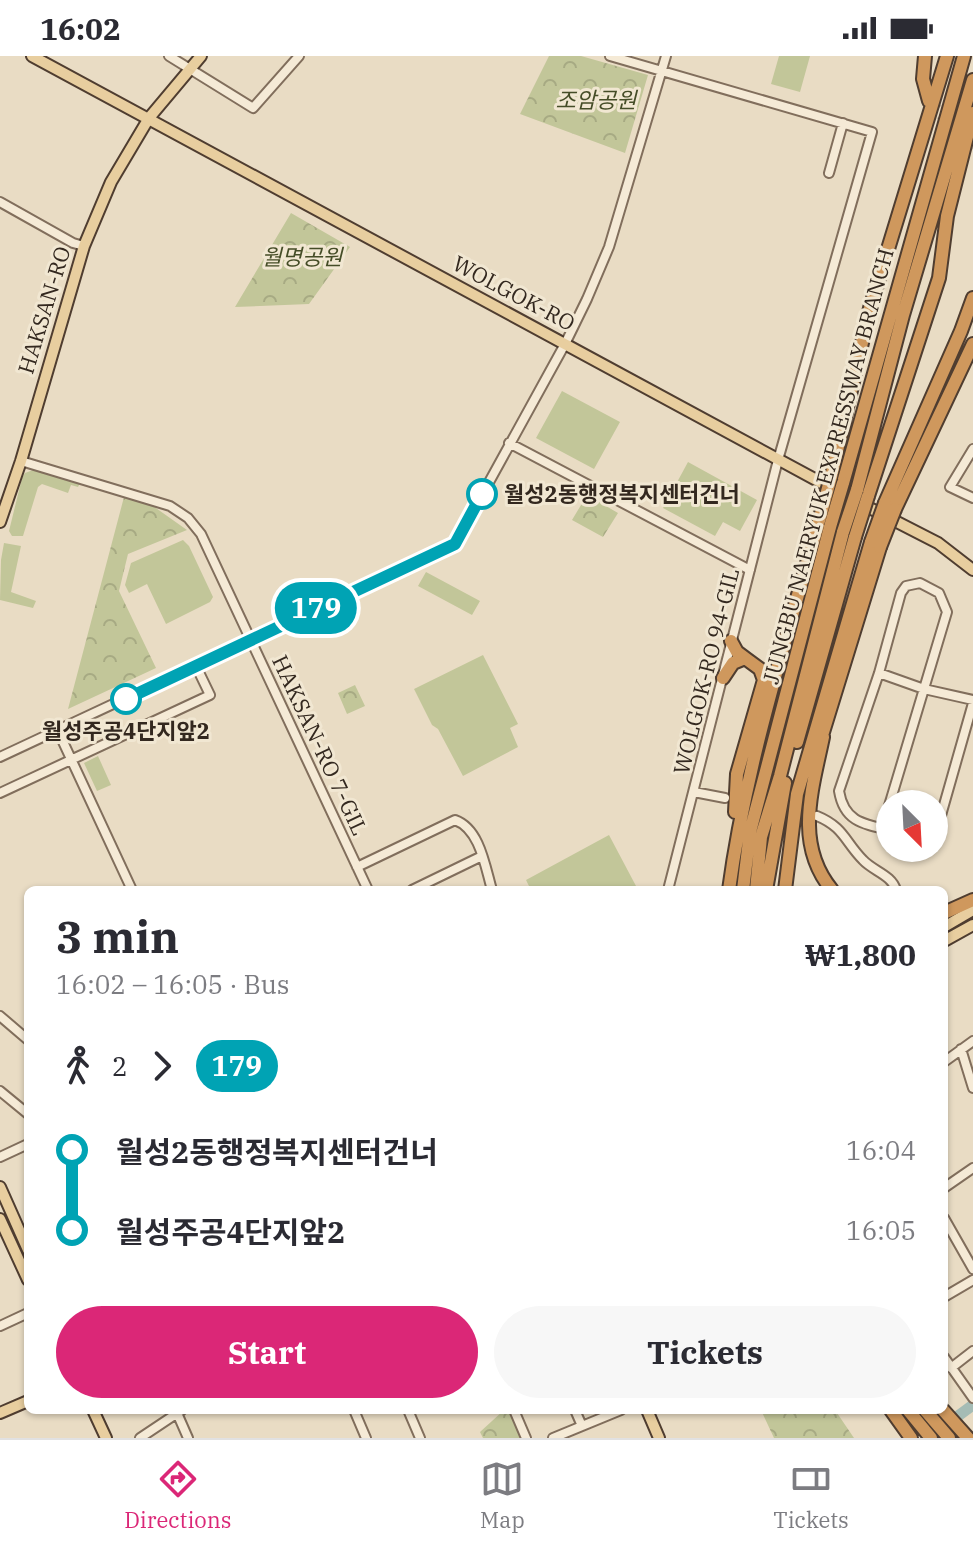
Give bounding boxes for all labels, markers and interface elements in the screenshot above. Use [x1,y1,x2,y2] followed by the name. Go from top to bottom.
[40,9,121,48] text: 16:02
[556,85,638,114] park label: 조암공원
[262,242,344,271] park label: 월명공원
[10,243,77,377] street label: HAKSAN-RO
[755,245,900,687] street label: JUNGBU NAERYUK EXPRESSWAY BRANCH
[448,248,580,337] street label: WOLGOK-RO
[467,479,497,509] marker: 월성2동행정복지센터건너
[504,479,740,508] place label: 월성2동행정복지센터건너
[666,565,745,777] street label: WOLGOK-RO 94-GIL
[270,582,362,634] line badge: 179
[291,589,341,626] text: 179
[266,650,375,840] street label: HAKSAN-RO 7-GIL
[111,684,141,714] marker: 월성주공4단지앞2
[42,716,210,745] place label: 월성주공4단지앞2
[876,790,948,862] north arrow
[876,790,948,862] map controls
[56,908,179,965] text: 3 min
[805,935,916,974] text: ₩1,800
[56,967,290,1001] text: 16:02 – 16:05 · Bus
[56,1044,100,1088] icon: walk
[140,1044,184,1088] icon: forward
[212,1047,262,1084] text: 179
[112,1049,128,1083] text: 2
[116,1132,438,1171] text: 월성2동행정복지센터건너
[846,1133,916,1167] text: 16:04
[116,1212,345,1251] text: 월성주공4단지앞2
[846,1213,916,1247] text: 16:05
[56,1306,478,1398] button: Start
[494,1306,916,1398] button: Tickets
[124,1457,232,1534] tab: Directions
[480,1457,525,1534] tab: Map
[773,1457,849,1534] tab: Tickets

